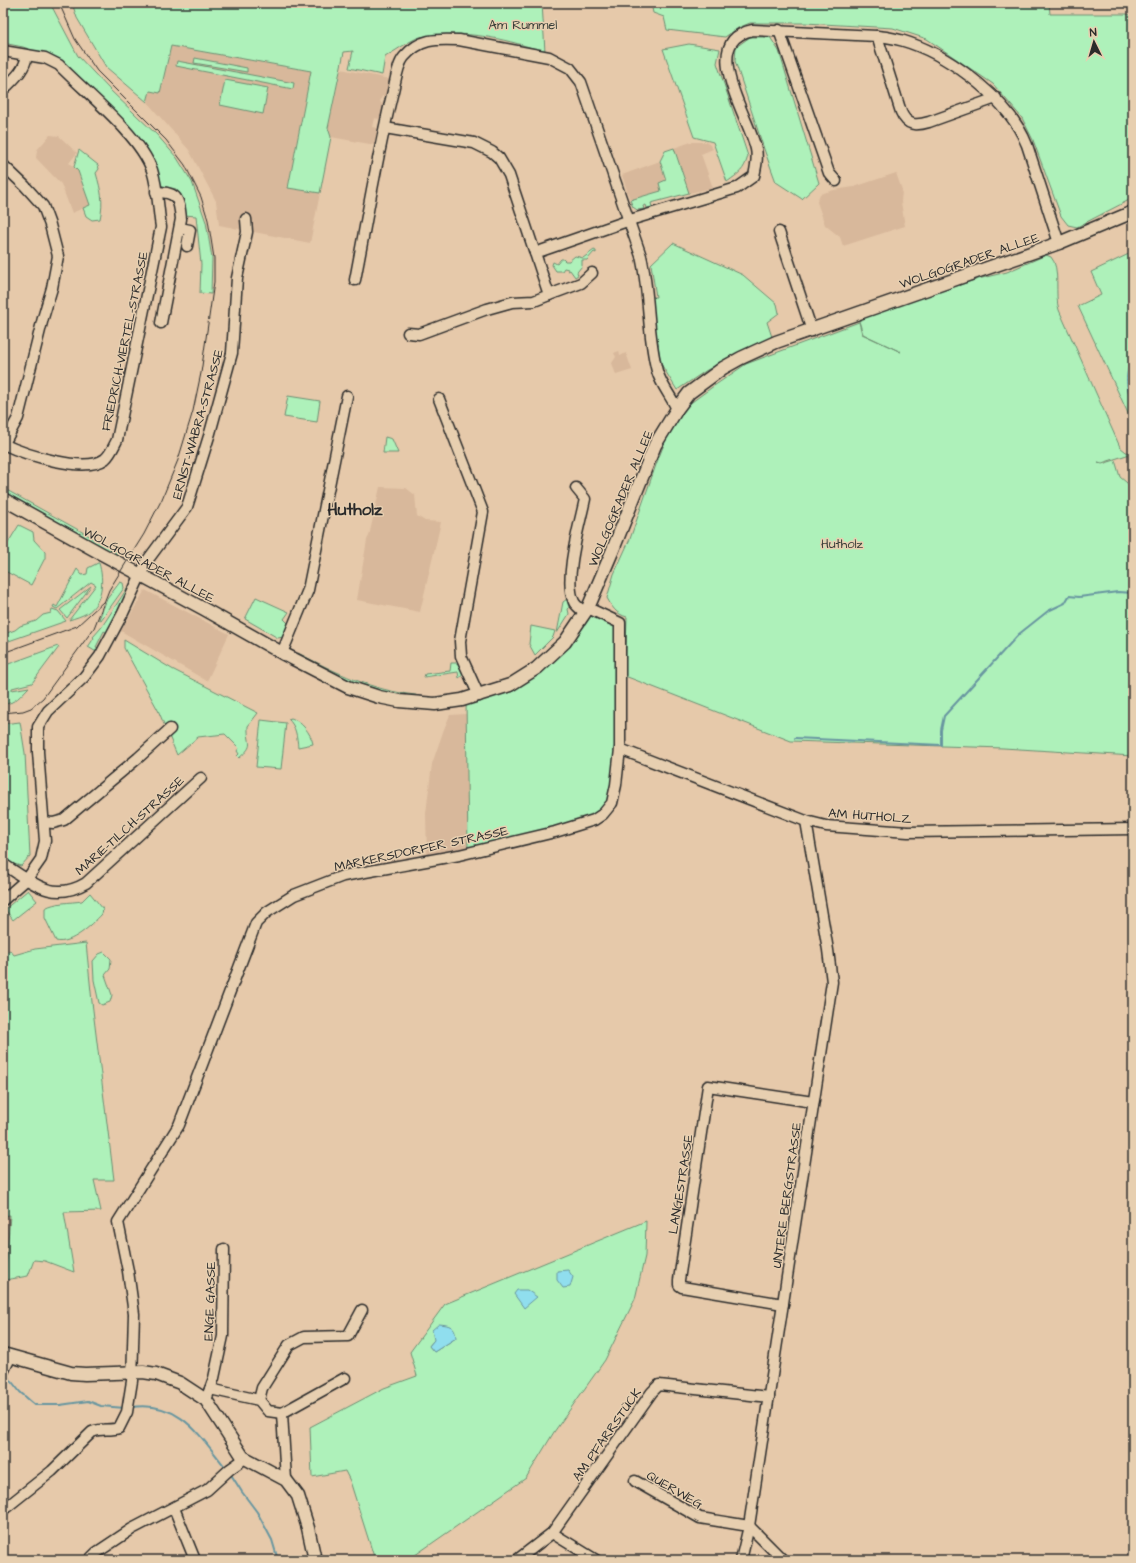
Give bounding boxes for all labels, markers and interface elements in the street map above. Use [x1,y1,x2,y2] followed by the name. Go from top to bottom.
[489,16,557,34] park label: Am Rummel
[1074,22,1114,62] north arrow
[1089,25,1097,40] text: N
[897,228,1042,293] street label: WOLGOGRADER ALLEE
[97,250,153,433] street label: FRIEDRICH-VIERTEL-STRASSE
[168,347,228,501] street label: ERNST-WABRA-STRASSE
[584,427,658,569] street label: WOLGOGRADER ALLEE
[328,498,383,522] district label: Hutholz
[80,523,218,607] street label: WOLGOGRADER ALLEE
[821,535,864,553] park label: Hutholz
[71,772,188,880] street label: MARIE-TILCH-STRASSE
[828,804,912,828] street label: AM HUTHOLZ
[332,822,510,876] street label: MARKERSDORFER STRASSE
[768,1121,806,1269] street label: UNTERE BERGSTRASSE
[664,1133,698,1235] street label: LANGESTRASSE
[200,1261,220,1341] street label: ENGE GASSE
[568,1385,646,1484] street label: AM PFARRSTÜCK
[643,1466,706,1513] street label: QUERWEG

